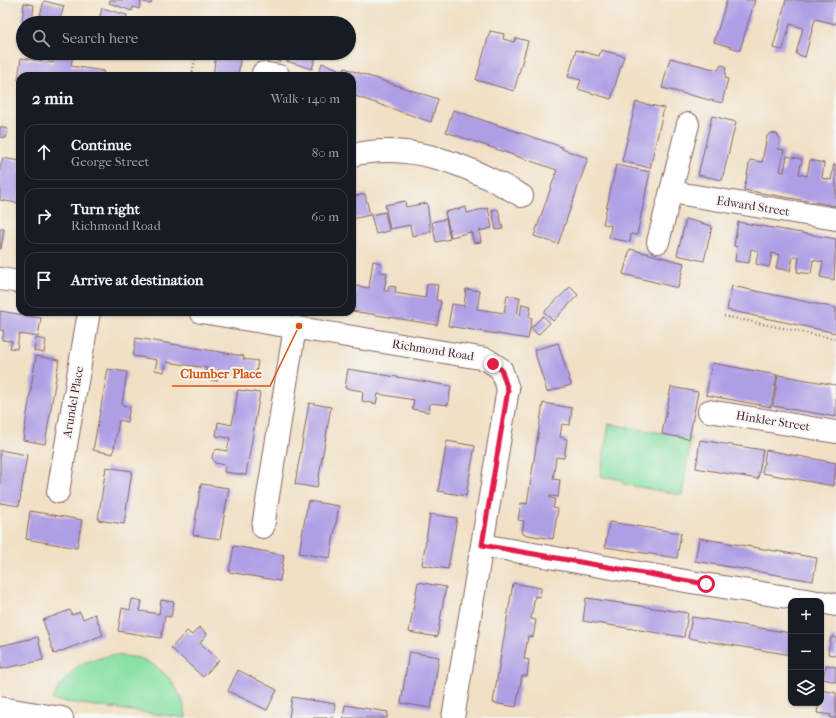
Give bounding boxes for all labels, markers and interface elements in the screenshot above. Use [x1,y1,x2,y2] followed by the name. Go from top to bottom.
[16,16,356,60] search box
[30,27,52,49] icon: search
[62,29,138,47] text: Search here
[32,88,73,108] text: 2 min
[271,91,340,106] text: Walk · 140 m
[71,136,131,154] text: Continue
[33,141,55,163] icon: ahead
[312,145,339,160] text: 80 m
[71,154,149,169] text: George Street
[715,193,791,219] street label: Edward Street
[71,200,140,218] text: Turn right
[33,205,55,227] icon: right
[311,209,339,224] text: 60 m
[71,218,161,233] text: Richmond Road
[33,269,55,291] icon: arrive
[71,271,203,289] text: Arrive at destination
[391,337,475,363] street label: Richmond Road
[484,355,502,373] route end
[172,361,270,386] callout: Clumber Place
[60,365,86,440] street label: Arundel Place
[180,366,262,381] text: Clumber Place
[735,408,812,434] street label: Hinkler Street
[697,575,715,593] route start
[788,598,824,706] map controls
[788,598,824,634] button: +
[788,634,824,670] button: −
[788,670,824,706] button: layers

